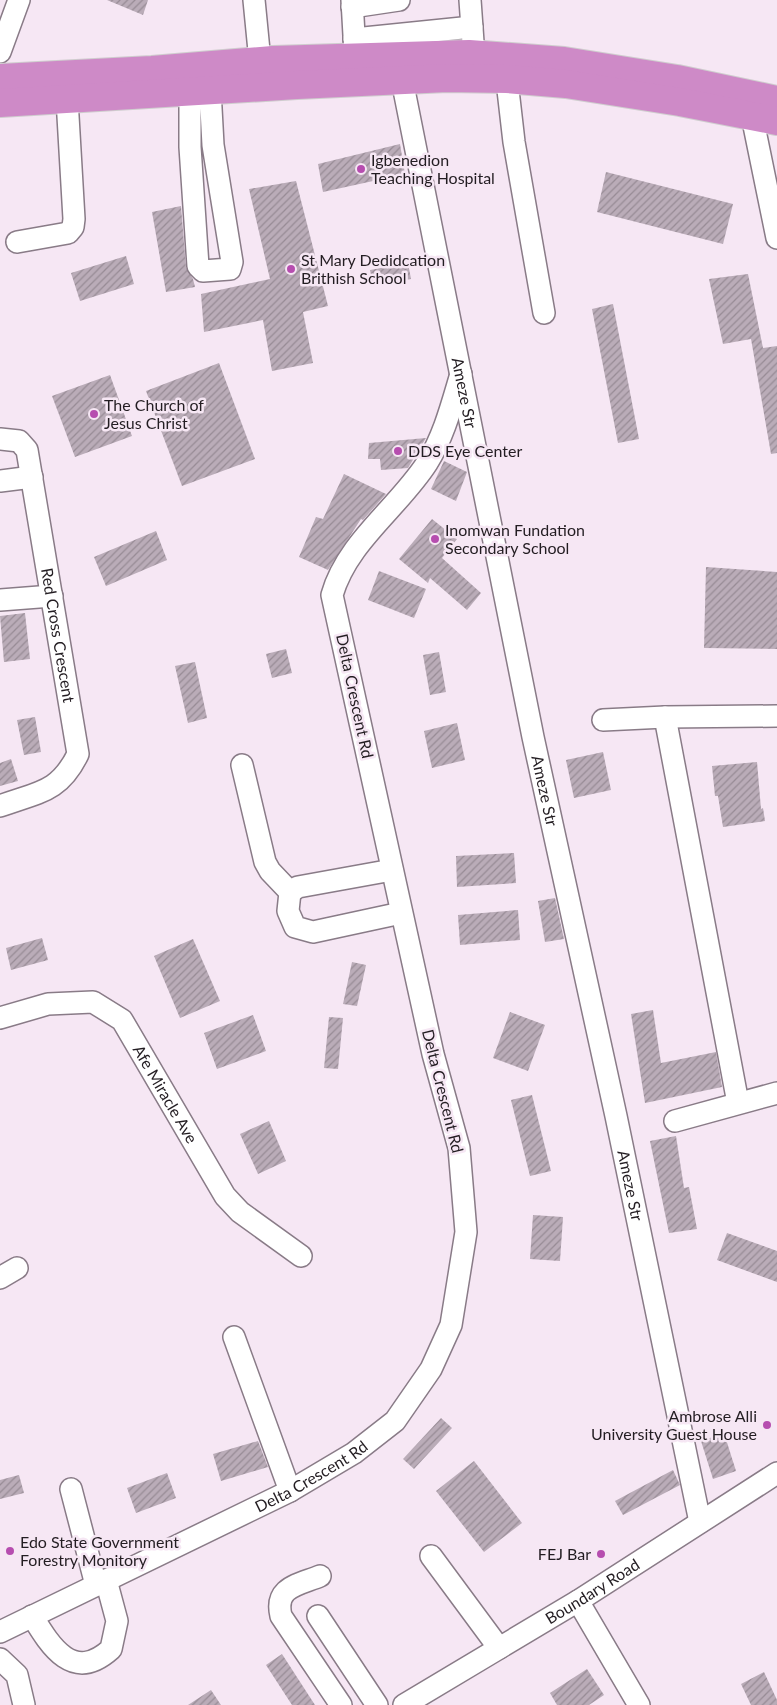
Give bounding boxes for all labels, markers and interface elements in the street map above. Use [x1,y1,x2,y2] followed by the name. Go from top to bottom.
[371,150,495,187] place label: Igbenedion Teaching Hospital
[355,163,367,175] marker: Igbenedion Teaching Hospital
[301,250,445,287] place label: St Mary Dedidcation Brithish School
[285,263,297,275] marker: St Mary Dedidcation Brithish School
[449,356,481,430] street label: Ameze Str
[104,395,204,432] place label: The Church of Jesus Christ
[88,408,100,420] marker: The Church of Jesus Christ
[408,441,523,460] place label: DDS Eye Center
[392,445,404,457] marker: DDS Eye Center
[445,520,585,557] place label: Inomwan Fundation Secondary School
[429,533,441,545] marker: Inomwan Fundation Secondary School
[38,566,79,704] street label: Red Cross Crescent
[333,632,378,760] street label: Delta Crescent Rd
[528,753,562,828] street label: Ameze Str
[419,1027,468,1155] street label: Delta Crescent Rd
[130,1041,202,1146] street label: Afe Miracle Ave
[614,1148,648,1223] street label: Ameze Str
[591,1406,757,1443] place label: Ambrose Alli University Guest House
[761,1419,773,1431] marker: Ambrose Alli University Guest House
[252,1436,371,1516] street label: Delta Crescent Rd
[20,1532,179,1569] place label: Edo State Government Forestry Monitory
[538,1544,591,1563] place label: FEJ Bar
[4,1545,16,1557] marker: Edo State Government Forestry Monitory
[595,1548,607,1560] marker: FEJ Bar
[542,1554,643,1627] street label: Boundary Road

